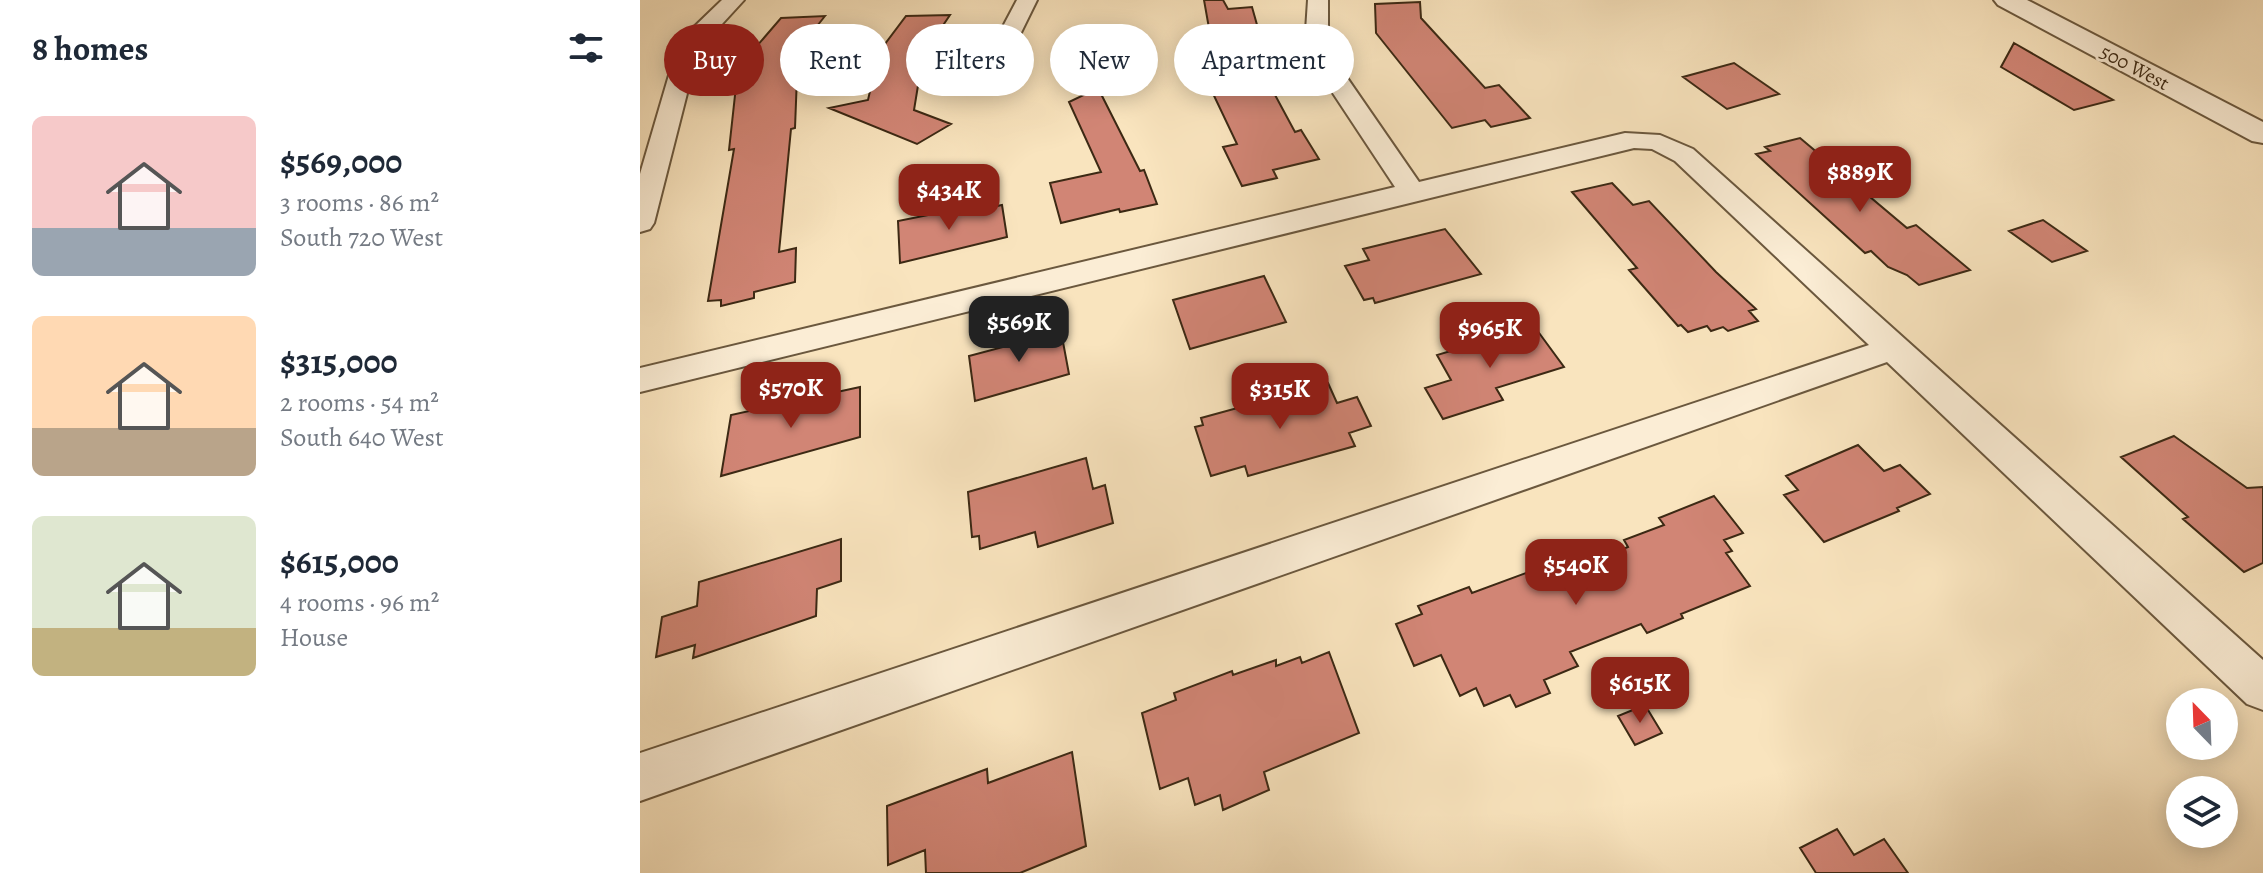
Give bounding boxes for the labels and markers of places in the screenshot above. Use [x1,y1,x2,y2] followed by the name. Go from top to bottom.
[1804,146,1916,214] pin: $889K
[893,164,1005,232] pin: $434K
[963,296,1075,364] pin: $569K
[1434,302,1546,370] pin: $965K
[735,362,847,430] pin: $570K
[1224,363,1336,431] pin: $315K
[1520,539,1632,607] pin: $540K
[1584,657,1696,725] pin: $615K

